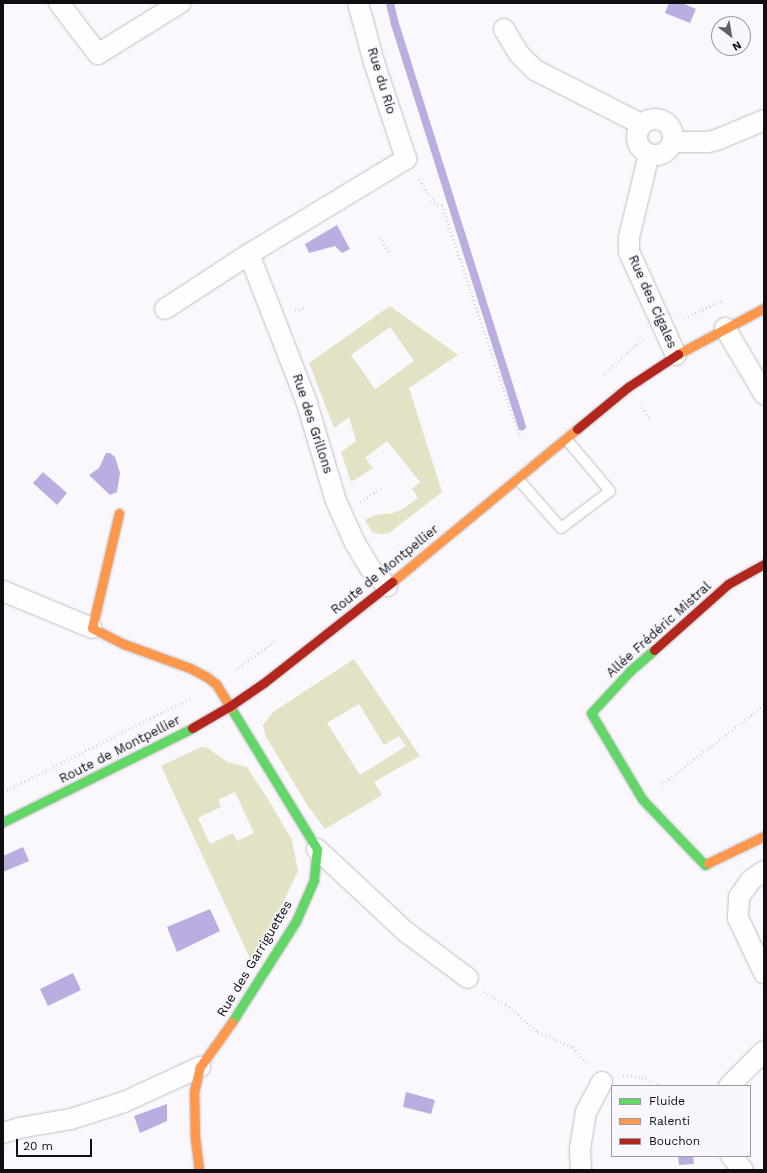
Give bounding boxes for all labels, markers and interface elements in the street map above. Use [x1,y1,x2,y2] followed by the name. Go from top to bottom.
[711,16,751,56] north arrow
[730,38,744,54] text: N
[363,46,399,116] street label: Rue du Rio
[624,253,680,351] street label: Rue des Cigales
[288,372,336,476] street label: Rue des Grillons
[328,522,442,618] street label: Route de Montpellier
[603,579,715,681] street label: Allée Frédéric Mistral
[57,713,183,787] street label: Route de Montpellier
[214,898,296,1020] street label: Rue des Garriguettes
[611,1085,751,1157] legend
[649,1094,685,1108] text: Fluide
[649,1114,690,1128] text: Ralenti
[18,1131,94,1157] scale bar
[649,1134,700,1148] text: Bouchon
[23,1139,53,1153] text: 20 m

